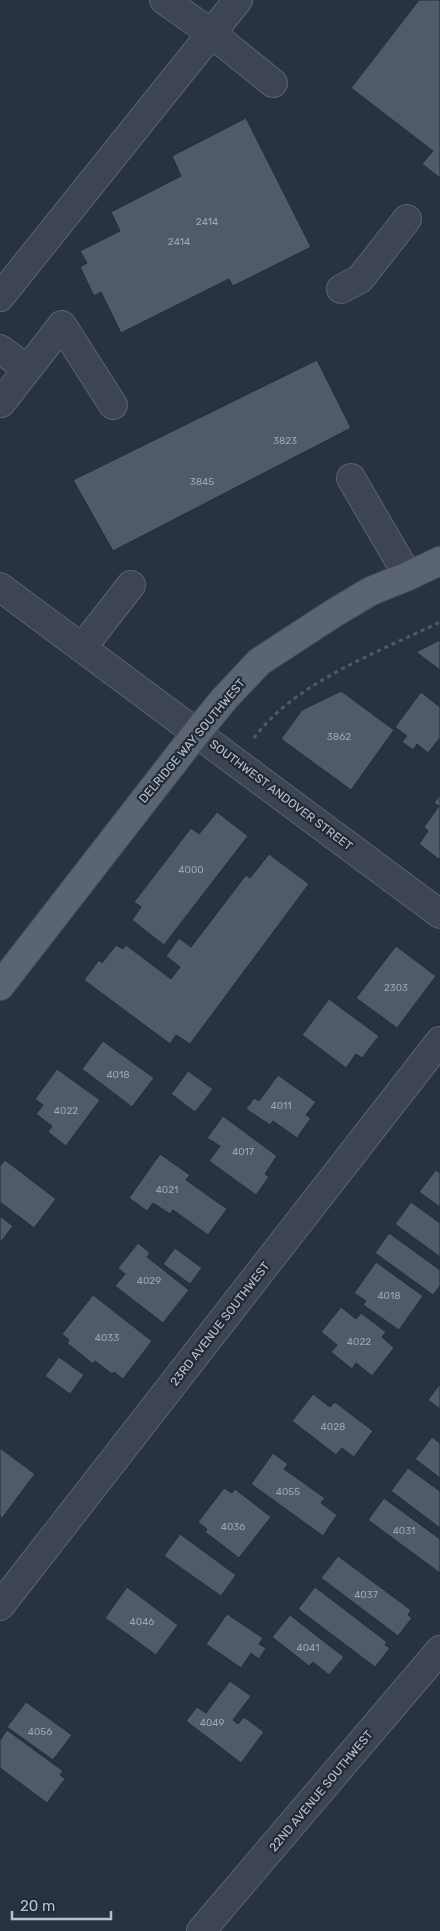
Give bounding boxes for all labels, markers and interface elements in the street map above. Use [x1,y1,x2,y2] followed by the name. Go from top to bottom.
[196,216,218,228] house number: 2414
[168,236,190,248] house number: 2414
[273,435,297,447] house number: 3823
[190,476,214,488] house number: 3845
[136,676,248,806] street label: DELRIDGE WAY SOUTHWEST
[327,731,351,743] house number: 3862
[207,737,355,853] street label: SOUTHWEST ANDOVER STREET
[178,864,204,876] house number: 4000
[384,982,408,994] house number: 2303
[106,1069,130,1081] house number: 4018
[270,1100,292,1112] house number: 4011
[54,1105,78,1117] house number: 4022
[232,1146,254,1158] house number: 4017
[156,1184,178,1196] house number: 4021
[167,1259,273,1389] street label: 23RD AVENUE SOUTHWEST
[137,1275,161,1287] house number: 4029
[377,1290,401,1302] house number: 4018
[95,1332,119,1344] house number: 4033
[347,1336,371,1348] house number: 4022
[321,1421,345,1433] house number: 4028
[276,1486,300,1498] house number: 4055
[221,1521,245,1533] house number: 4036
[393,1525,415,1537] house number: 4031
[354,1589,378,1601] house number: 4037
[130,1616,154,1628] house number: 4046
[297,1642,319,1654] house number: 4041
[200,1717,224,1729] house number: 4049
[28,1726,52,1738] house number: 4056
[266,1728,376,1854] street label: 22ND AVENUE SOUTHWEST
[12,1888,111,1920] scale bar
[20,1897,55,1915] text: 20 m

